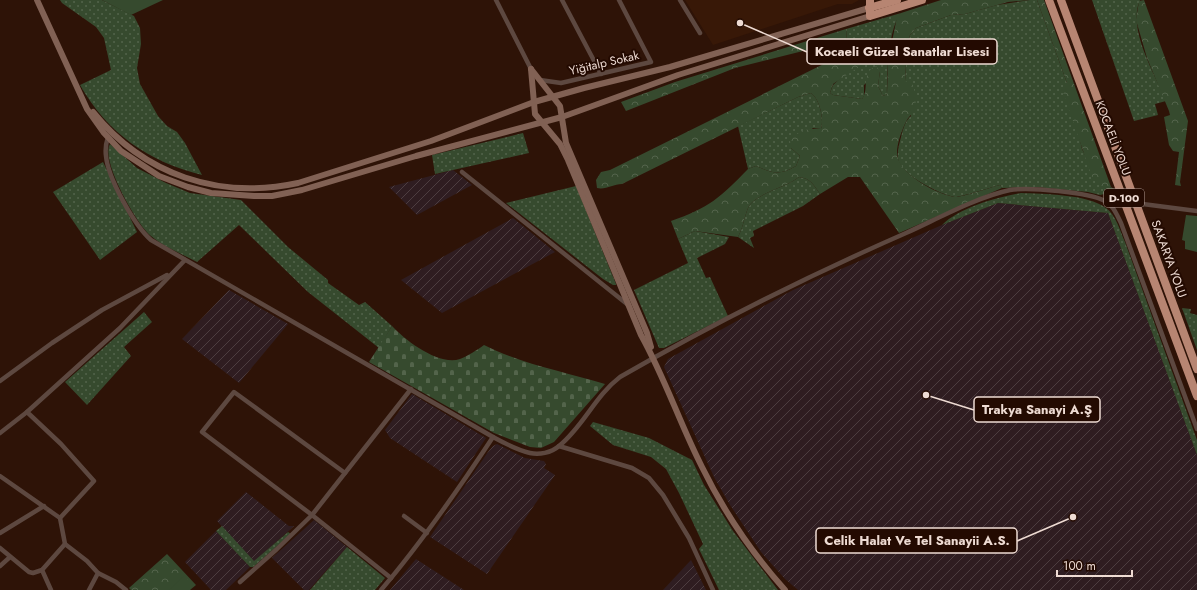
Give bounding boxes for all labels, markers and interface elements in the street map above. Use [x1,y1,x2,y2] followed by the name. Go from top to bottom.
[807,39,997,64] callout: Kocaeli Güzel Sanatlar Lisesi
[815,42,989,61] text: Kocaeli Güzel Sanatlar Lisesi
[567,46,641,80] street label: Yiğitalp Sokak
[1090,98,1136,178] street label: KOCAELİ YOLU
[1104,189,1144,207] road number: D-100
[1147,218,1191,300] street label: SAKARYA YOLU
[974,397,1100,422] callout: Trakya Sanayi A.Ş
[982,400,1092,419] text: Trakya Sanayi A.Ş
[816,528,1017,553] callout: Celik Halat Ve Tel Sanayii A.S.
[824,531,1010,550] text: Celik Halat Ve Tel Sanayii A.S.
[1057,552,1132,578] scale bar
[1063,557,1096,575] text: 100 m

